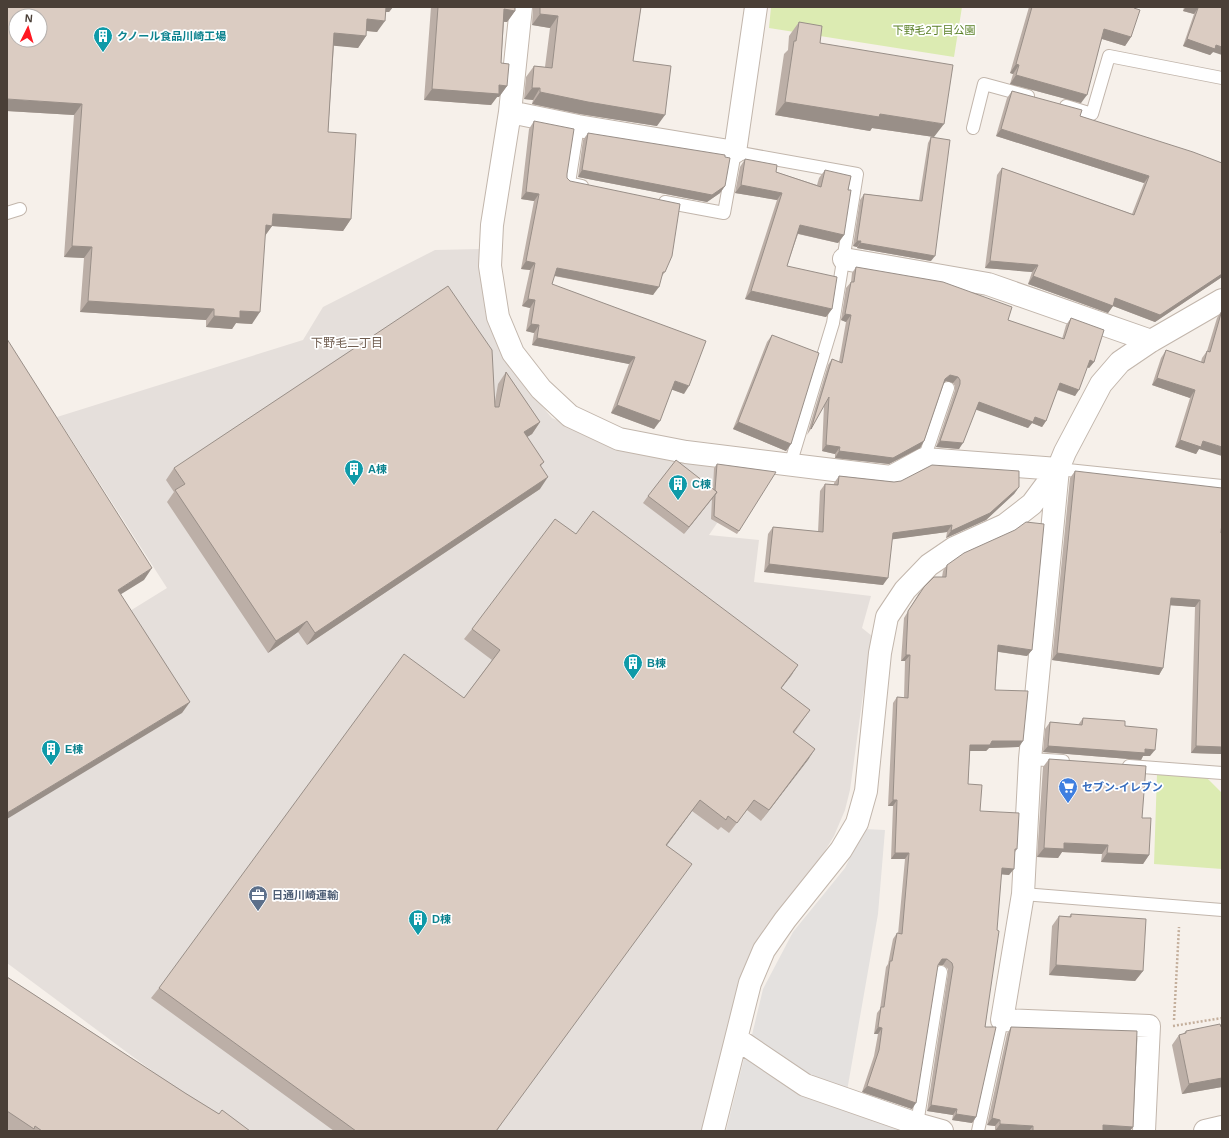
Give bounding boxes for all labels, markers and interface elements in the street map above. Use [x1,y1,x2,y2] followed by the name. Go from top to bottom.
[8,8,48,48] north arrow
[24,12,33,24] text: N
[892,24,976,36] park label: 下野毛2丁目公園
[92,25,114,53] building icon: クノール食品川崎工場
[117,30,226,42] place label: クノール食品川崎工場
[311,336,383,350] district label: 下野毛二丁目
[343,458,365,486] building icon: A棟
[368,463,387,475] place label: A棟
[667,473,689,501] building icon: C棟
[692,478,711,490] place label: C棟
[622,652,644,680] building icon: B棟
[647,657,666,669] place label: B棟
[40,738,62,766] building icon: E棟
[65,743,83,755] place label: E棟
[1057,776,1079,804] supermarket icon: セブン-イレブン
[1082,781,1163,793] place label: セブン-イレブン
[247,884,269,912] office icon: 日通川崎運輸
[272,889,339,901] place label: 日通川崎運輸
[407,908,429,936] building icon: D棟
[432,913,451,925] place label: D棟

